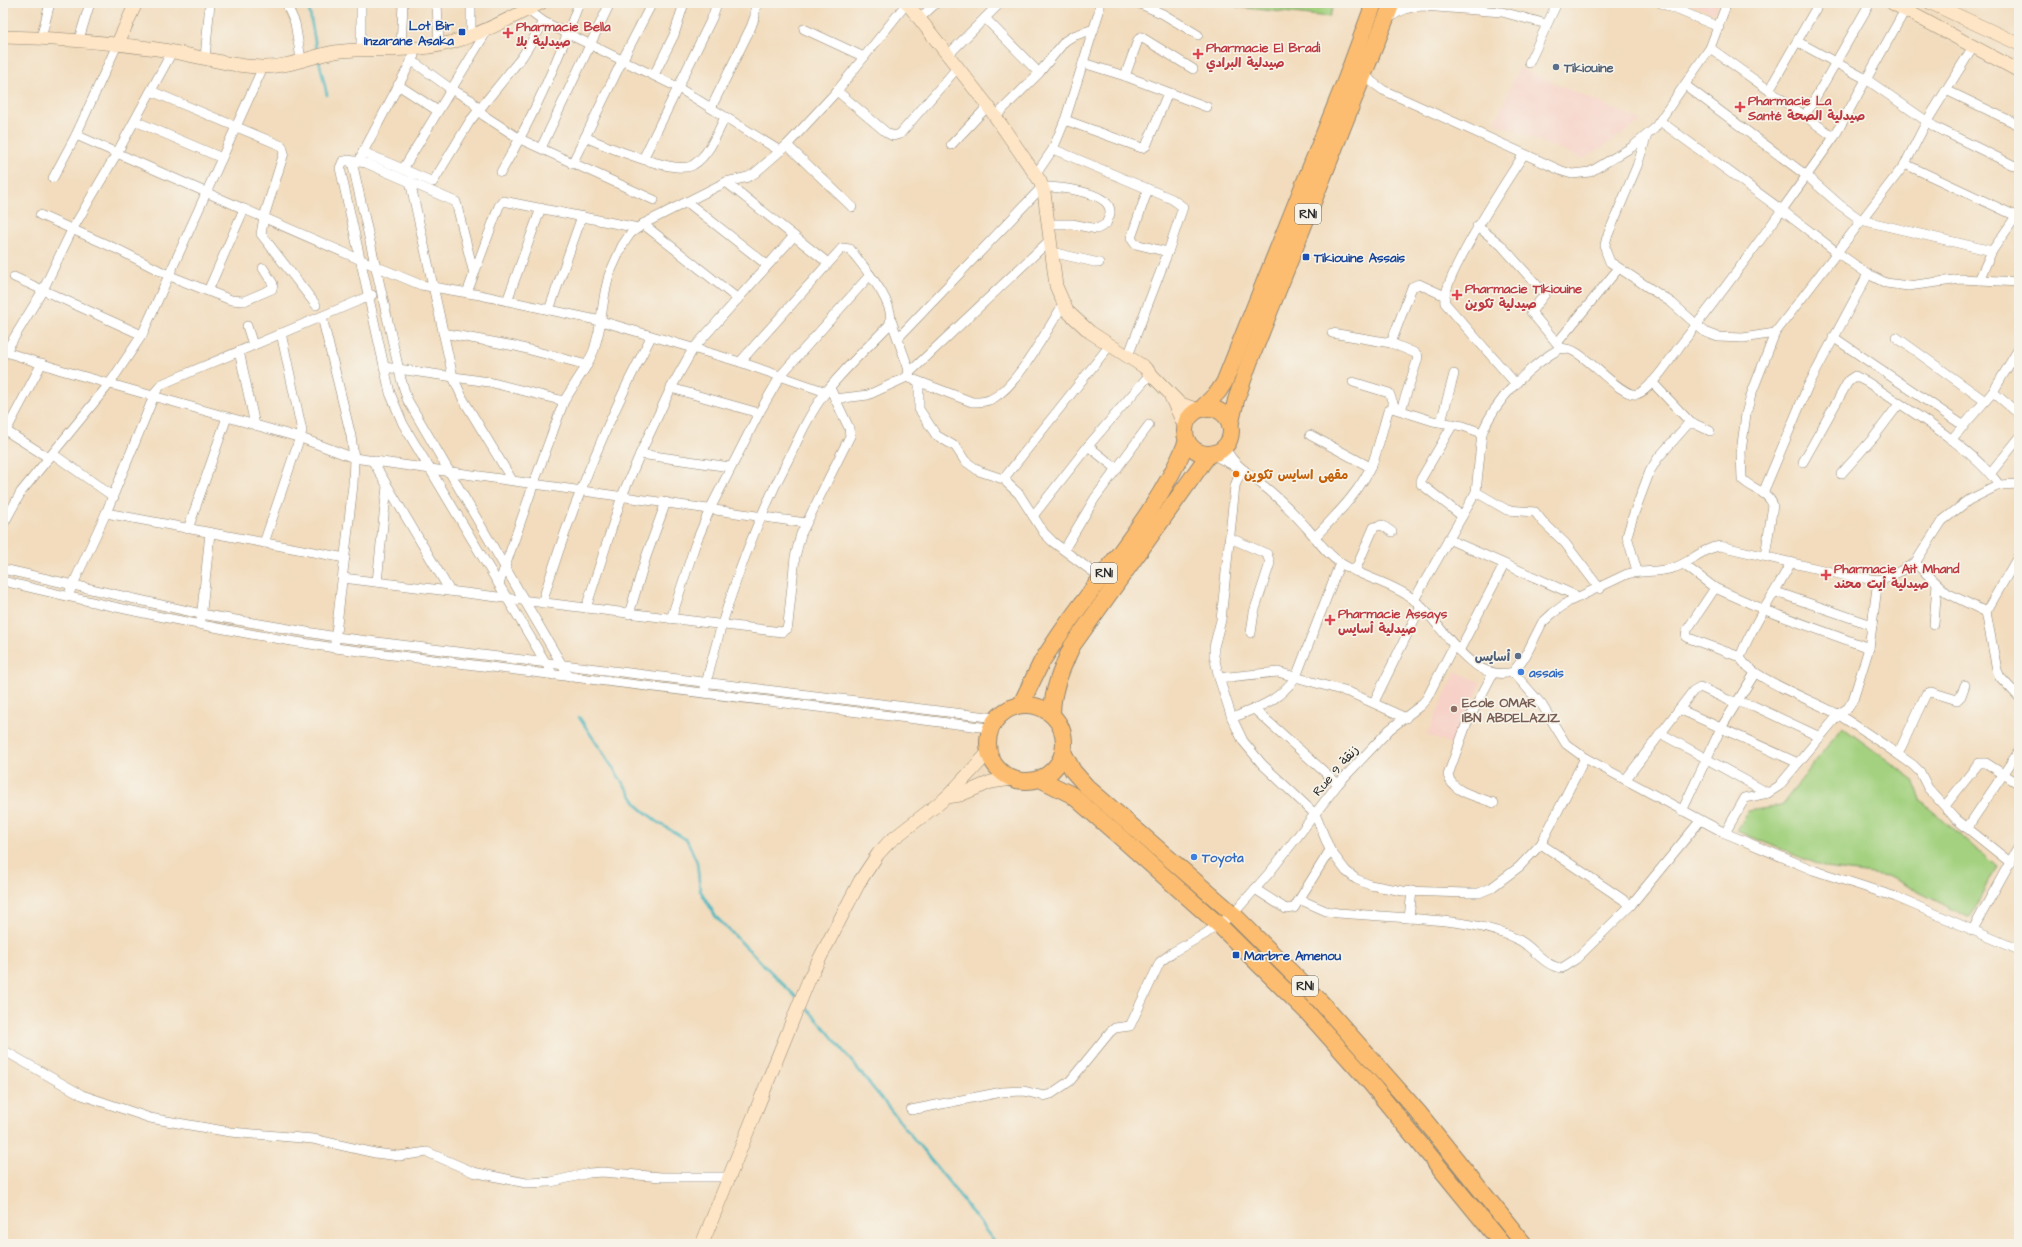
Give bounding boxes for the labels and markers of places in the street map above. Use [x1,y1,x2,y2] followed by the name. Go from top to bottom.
[364,17,455,50] place label: Lot Bir Inzarane Asaka
[516,18,611,51] place label: Pharmacie Bella صيدلية بلا
[457,27,467,37] marker: Lot Bir Inzarane Asaka
[503,28,513,38] marker: Pharmacie Bella صيدلية بلا
[1206,39,1321,73] place label: Pharmacie El Bradi صيدلية البرادي
[1193,49,1203,59] marker: Pharmacie El Bradi صيدلية البرادي
[1563,59,1613,77] place label: Tikiouine
[1551,62,1561,72] marker: Tikiouine
[1747,92,1865,125] place label: Pharmacie La Santé صيدلية الصحة
[1735,102,1745,112] marker: Pharmacie La Santé صيدلية الصحة
[1313,249,1406,267] place label: Tikiouine Assais
[1301,252,1311,262] marker: Tikiouine Assais
[1465,280,1582,313] place label: Pharmacie Tikiouine صيدلية تكوين
[1452,290,1462,300] marker: Pharmacie Tikiouine صيدلية تكوين
[1244,466,1348,484] place label: مقهى اسايس تكوين
[1231,469,1241,479] marker: مقهى اسايس تكوين
[1834,560,1960,593] place label: Pharmacie Ait Mhand صيدلية أيت محند
[1821,570,1831,580] marker: Pharmacie Ait Mhand صيدلية أيت محند
[1338,605,1448,638] place label: Pharmacie Assays صيدلية أسايس
[1325,615,1335,625] marker: Pharmacie Assays صيدلية أسايس
[1475,648,1511,666] place label: أسايس
[1513,651,1523,661] marker: أسايس
[1528,664,1564,682] place label: assais
[1516,667,1526,677] marker: assais
[1462,694,1561,727] place label: Ecole OMAR IBN ABDELAZIZ
[1449,704,1459,714] marker: Ecole OMAR IBN ABDELAZIZ
[1201,849,1244,868] place label: Toyota
[1189,852,1199,862] marker: Toyota
[1244,947,1342,965] place label: Marbre Amenou
[1231,950,1241,960] marker: Marbre Amenou

